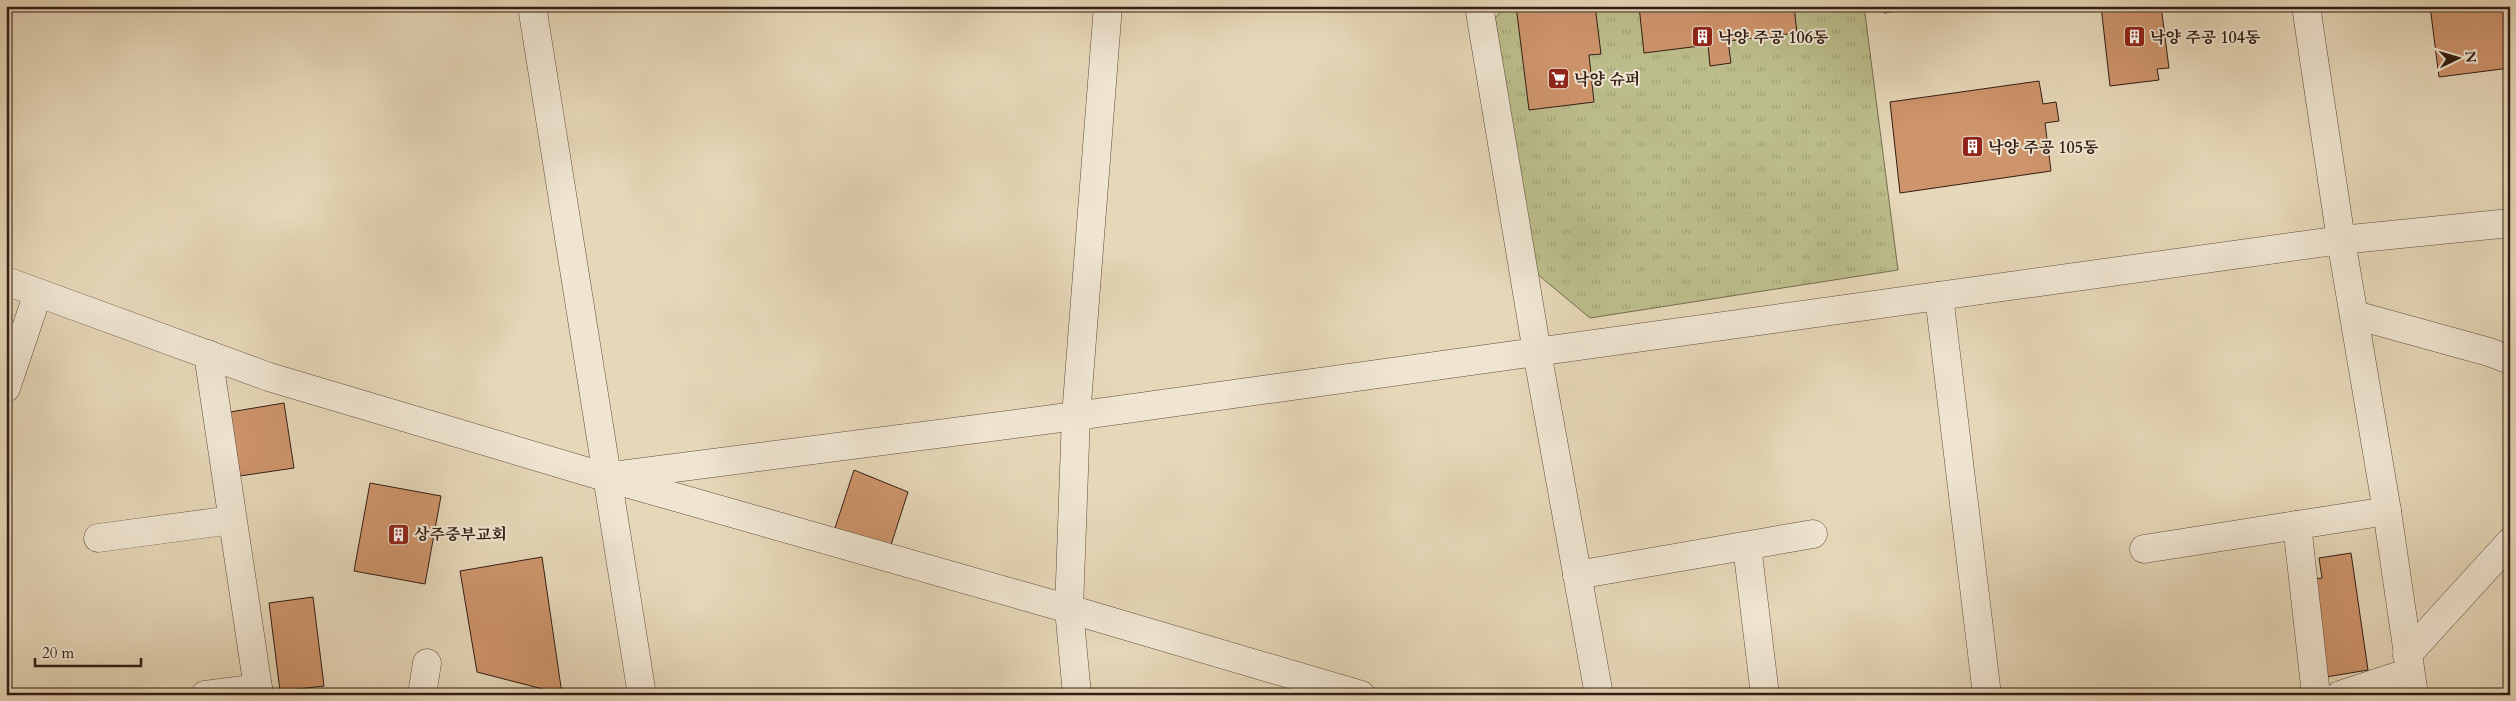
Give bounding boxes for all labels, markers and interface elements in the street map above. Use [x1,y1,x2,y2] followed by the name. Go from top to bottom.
[1690,25,1714,49] building icon: 낙양 주공 106동
[2122,25,2146,49] building icon: 낙양 주공 104동
[1718,27,1829,49] place label: 낙양 주공 106동
[2150,27,2261,49] place label: 낙양 주공 104동
[2434,32,2484,82] north arrow
[2460,50,2480,64] text: N
[1546,67,1570,91] supermarket icon: 낙양 슈퍼
[1574,69,1640,91] place label: 낙양 슈퍼
[1960,135,1984,159] building icon: 낙양 주공 105동
[1988,137,2099,159] place label: 낙양 주공 105동
[386,522,410,546] building icon: 상주중부교회
[414,524,507,546] place label: 상주중부교회
[35,636,141,668] scale bar
[42,643,74,663] text: 20 m

